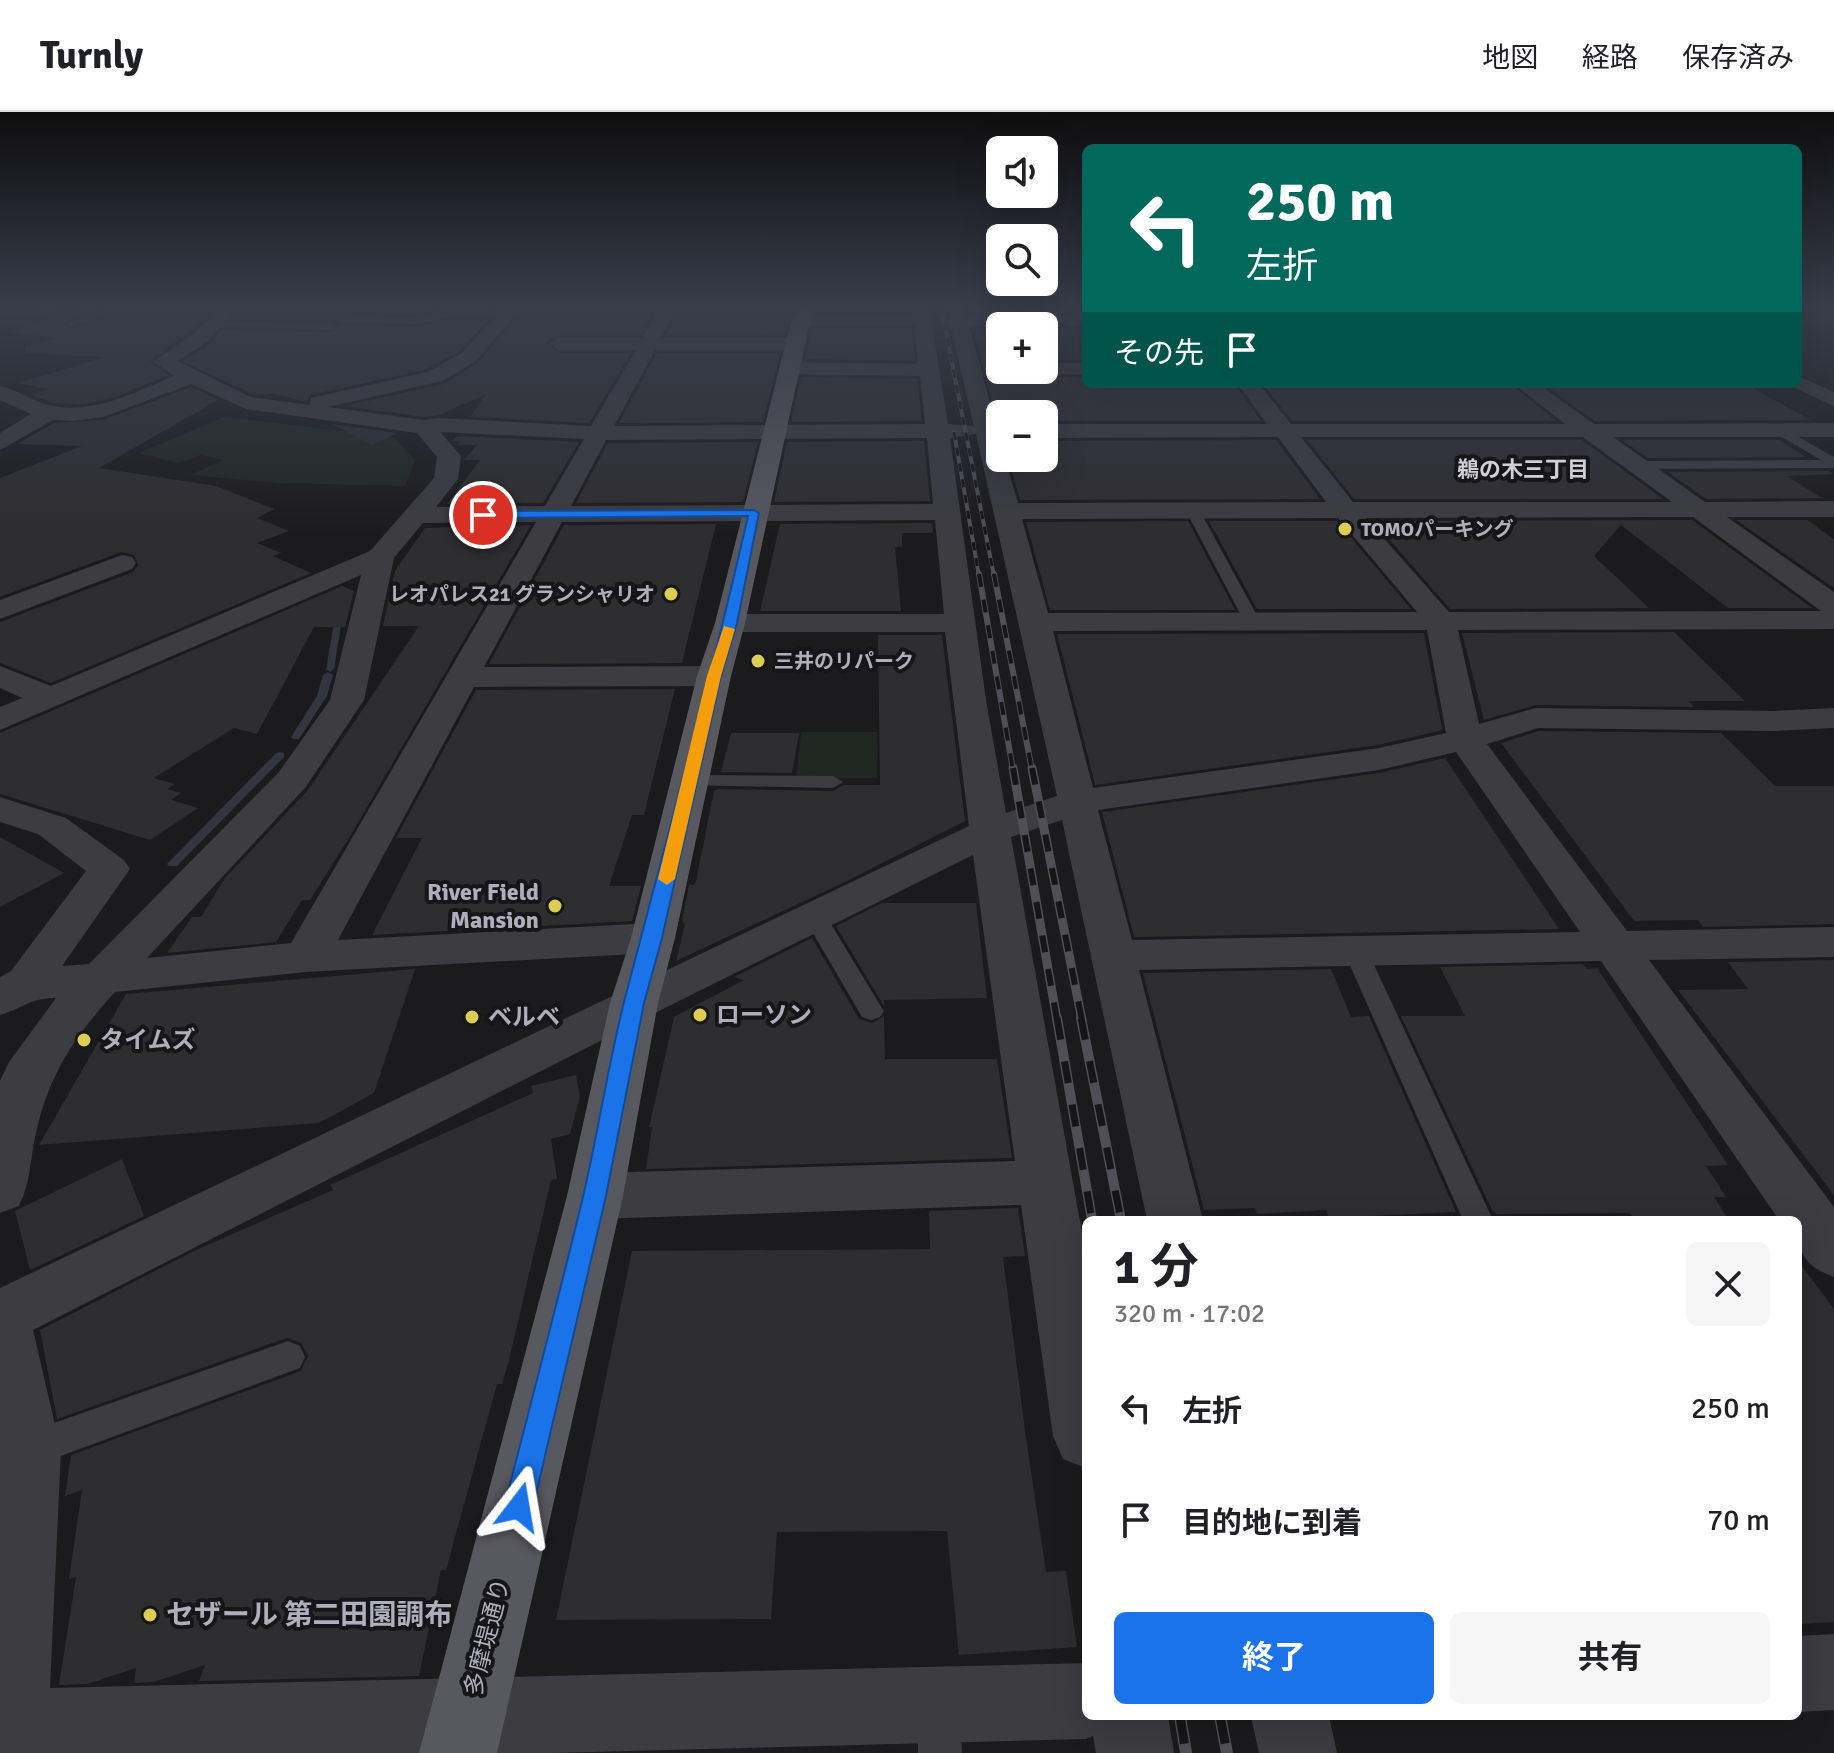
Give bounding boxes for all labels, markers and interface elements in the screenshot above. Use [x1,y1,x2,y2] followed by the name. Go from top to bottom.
[40,32,143,79] text: Turnly
[1482,41,1538,75] text: 地図
[1582,41,1638,75] text: 経路
[1682,41,1794,75] text: 保存済み
[986,136,1058,472] map controls
[986,136,1058,208] button: sound
[1246,167,1394,236] text: 250 m
[1114,176,1218,280] icon: left
[986,224,1058,296] button: search
[1246,244,1318,289] text: 左折
[986,312,1058,384] button: +
[1220,328,1264,372] icon: arrive
[1114,335,1204,372] text: その先
[986,400,1058,472] button: −
[1457,456,1589,483] district label: 鵜の木三丁目
[449,481,517,549] pin
[461,493,505,537] icon: arrive
[1361,517,1514,542] place label: TOMOパーキング
[1336,520,1354,538] marker: TOMOパーキング
[389,582,655,607] place label: レオパレス21 グランシャリオ
[662,585,680,603] marker: レオパレス21 グランシャリオ
[774,649,914,674] place label: 三井のリパーク
[749,652,767,670] marker: 三井のリパーク
[427,877,539,935] place label: River Field Mansion
[546,897,564,915] marker: River Field Mansion
[716,1000,812,1030] place label: ローソン
[488,1002,560,1032] place label: ベルベ
[691,1006,709,1024] marker: ローソン
[463,1008,481,1026] marker: ベルベ
[100,1025,196,1055] place label: タイムズ
[75,1031,93,1049] marker: タイムズ
[1114,1238,1198,1297] text: 1 分
[1686,1242,1770,1326] button: close
[1114,1298,1265,1330] text: 320 m · 17:02
[1114,1386,1158,1430] icon: left
[1691,1390,1770,1427] text: 250 m
[1182,1393,1242,1430] text: 左折
[477,1465,561,1549] position arrow
[1114,1498,1158,1542] icon: arrive
[1707,1502,1770,1539] text: 70 m
[1182,1505,1362,1542] text: 目的地に到着
[458,1575,516,1699] street label: 多摩堤通り
[166,1598,452,1632] place label: セザール 第二田園調布
[141,1606,159,1624] marker: セザール 第二田園調布
[1114,1612,1434,1704] button: 終了
[1450,1612,1770,1704] button: 共有

